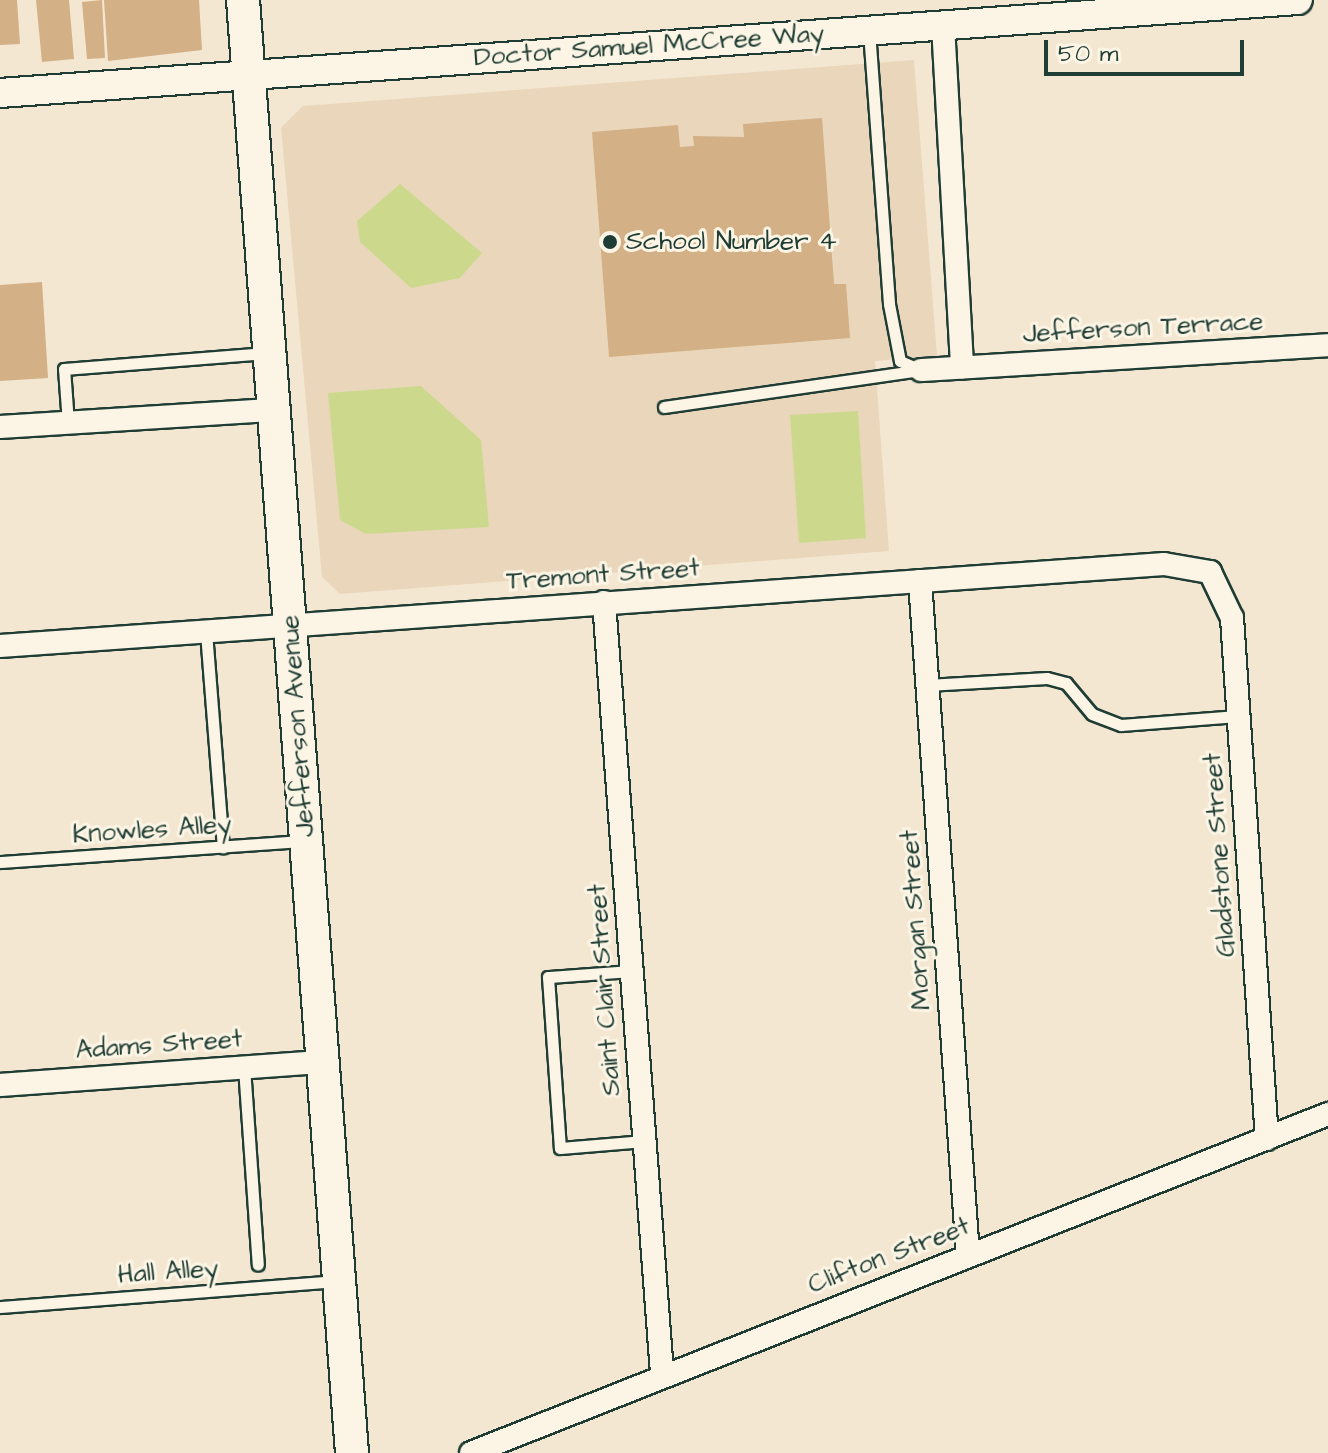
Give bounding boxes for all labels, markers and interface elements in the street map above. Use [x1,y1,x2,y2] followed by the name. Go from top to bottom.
[473,18,825,74] street label: Doctor Samuel McCree Way
[1048,24,1248,74] scale bar
[1058,37,1118,71] text: 50 m
[626,226,837,258] place label: School Number 4
[601,233,619,251] marker: School Number 4
[1022,306,1264,350] street label: Jefferson Terrace
[505,553,701,597] street label: Tremont Street
[275,614,321,838] street label: Jefferson Avenue
[1197,752,1243,958] street label: Gladstone Street
[72,809,232,851] street label: Knowles Alley
[894,829,938,1011] street label: Morgan Street
[582,883,628,1097] street label: Saint Clair Street
[75,1024,243,1066] street label: Adams Street
[804,1211,974,1301] street label: Clifton Street
[117,1253,219,1291] street label: Hall Alley

